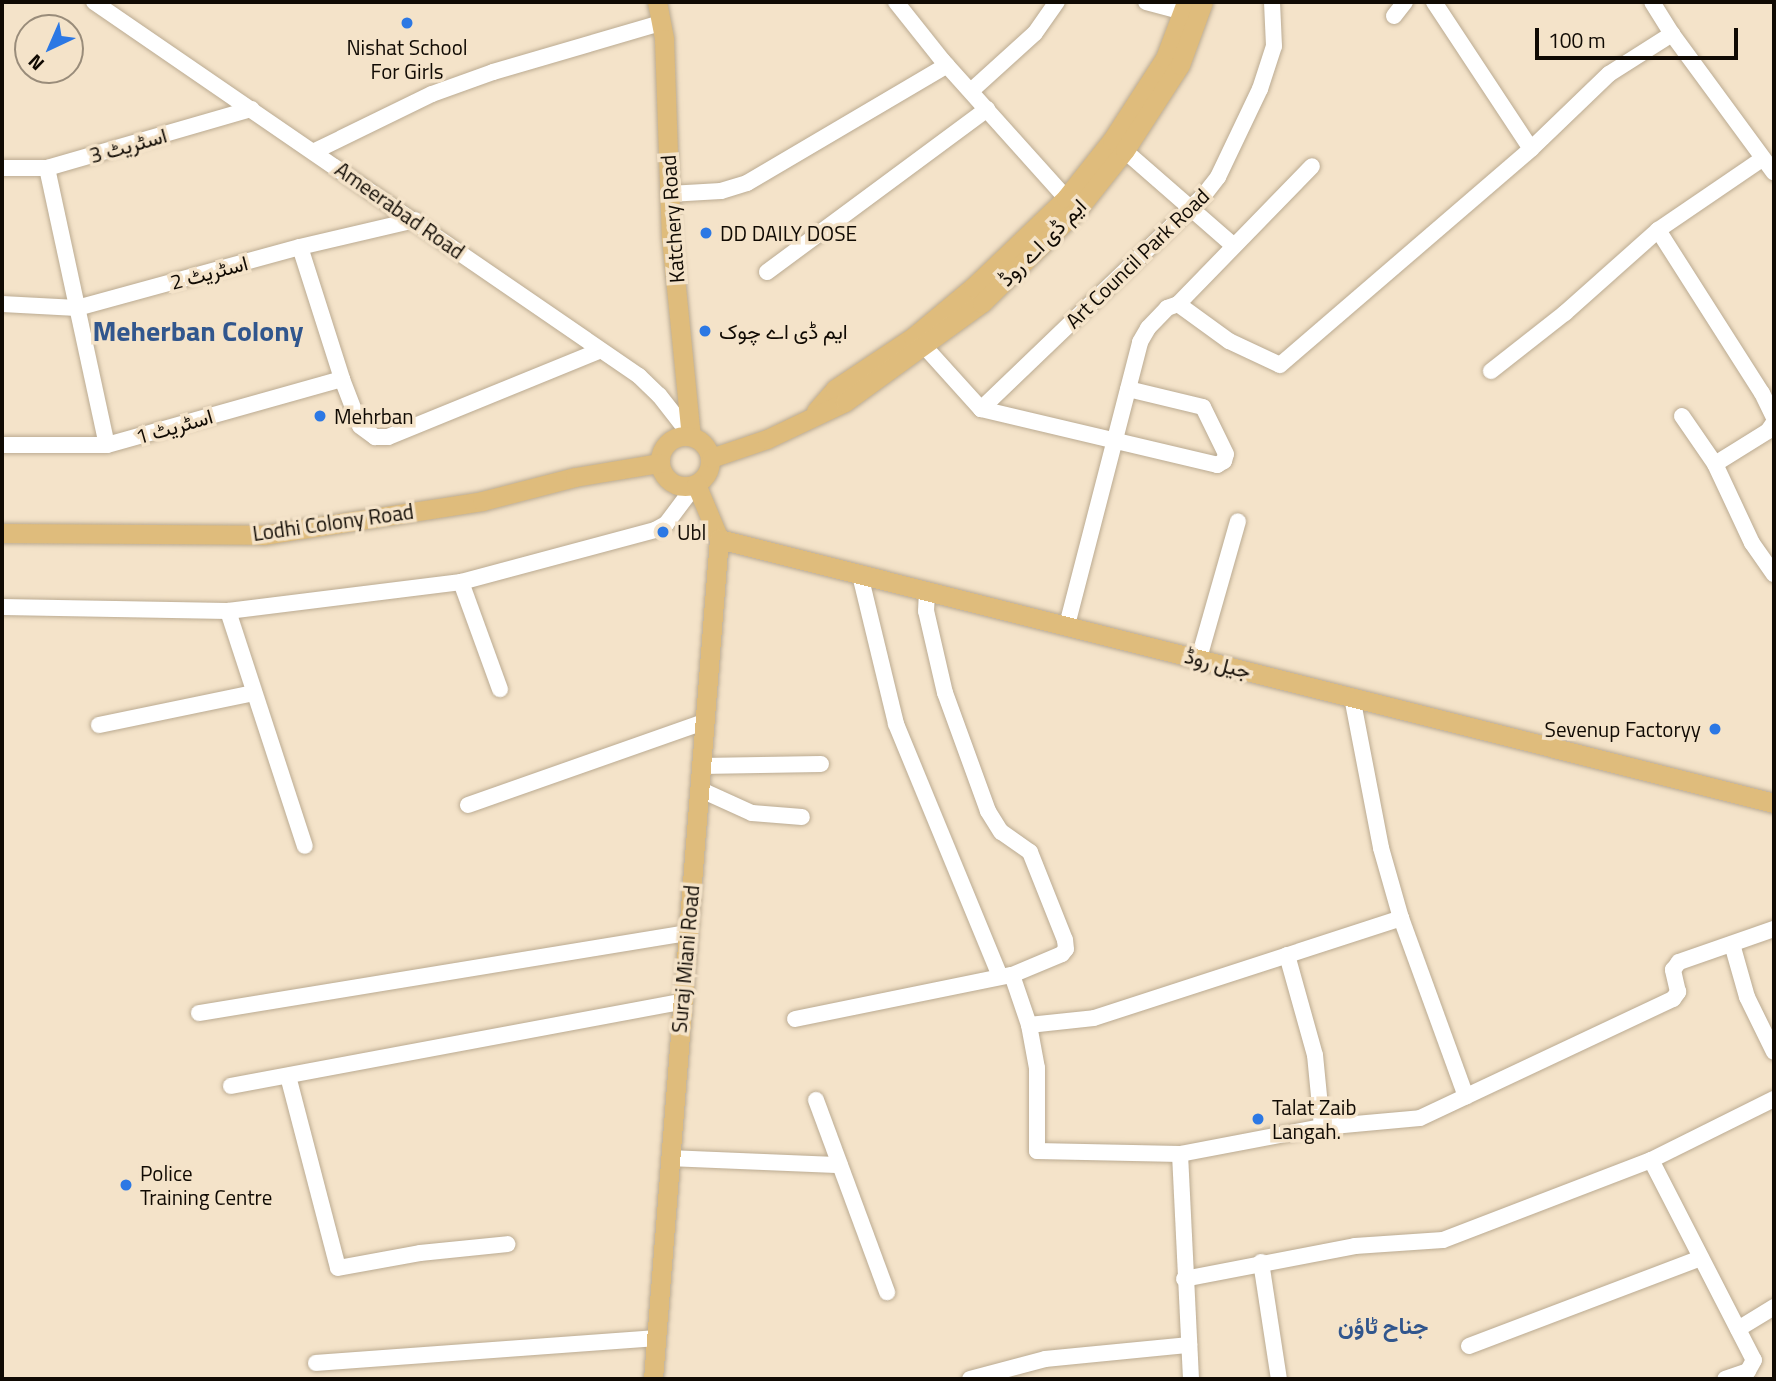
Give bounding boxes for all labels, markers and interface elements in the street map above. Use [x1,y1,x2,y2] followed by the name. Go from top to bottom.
[14,14,84,84] north arrow
[1538,14,1741,58] scale bar
[399,15,415,31] marker: Nishat School For Girls
[1548,24,1605,56] text: 100 m
[346,34,468,84] place label: Nishat School For Girls
[21,48,50,78] text: N
[87,122,169,168] street label: اسٹریٹ 3
[655,154,689,284] street label: Katchery Road
[331,156,469,264] street label: Ameerabad Road
[1060,183,1214,333] street label: Art Council Park Road
[993,193,1091,291] street label: ایم ڈی اے روڈ
[720,220,857,246] place label: DD DAILY DOSE
[698,225,714,241] marker: DD DAILY DOSE
[168,250,250,294] street label: اسٹریٹ 2
[92,314,304,348] district label: Meherban Colony
[719,318,848,344] place label: ایم ڈی اے چوک
[697,323,713,339] marker: ایم ڈی اے چوک
[133,403,215,449] street label: اسٹریٹ 1
[334,403,414,429] place label: Mehrban
[312,408,328,424] marker: Mehrban
[251,498,415,546] street label: Lodhi Colony Road
[677,519,706,545] place label: Ubl
[655,524,671,540] marker: Ubl
[1182,643,1254,683] street label: جیل روڈ
[1545,716,1701,742] place label: Sevenup Factoryy
[1707,721,1723,737] marker: Sevenup Factoryy
[666,884,704,1034] street label: Suraj Miani Road
[1272,1094,1356,1144] place label: Talat Zaib Langah.
[1250,1111,1266,1127] marker: Talat Zaib Langah.
[140,1160,272,1210] place label: Police Training Centre
[118,1177,134,1193] marker: Police Training Centre
[1338,1312,1428,1340] district label: جناح ٹاؤن

